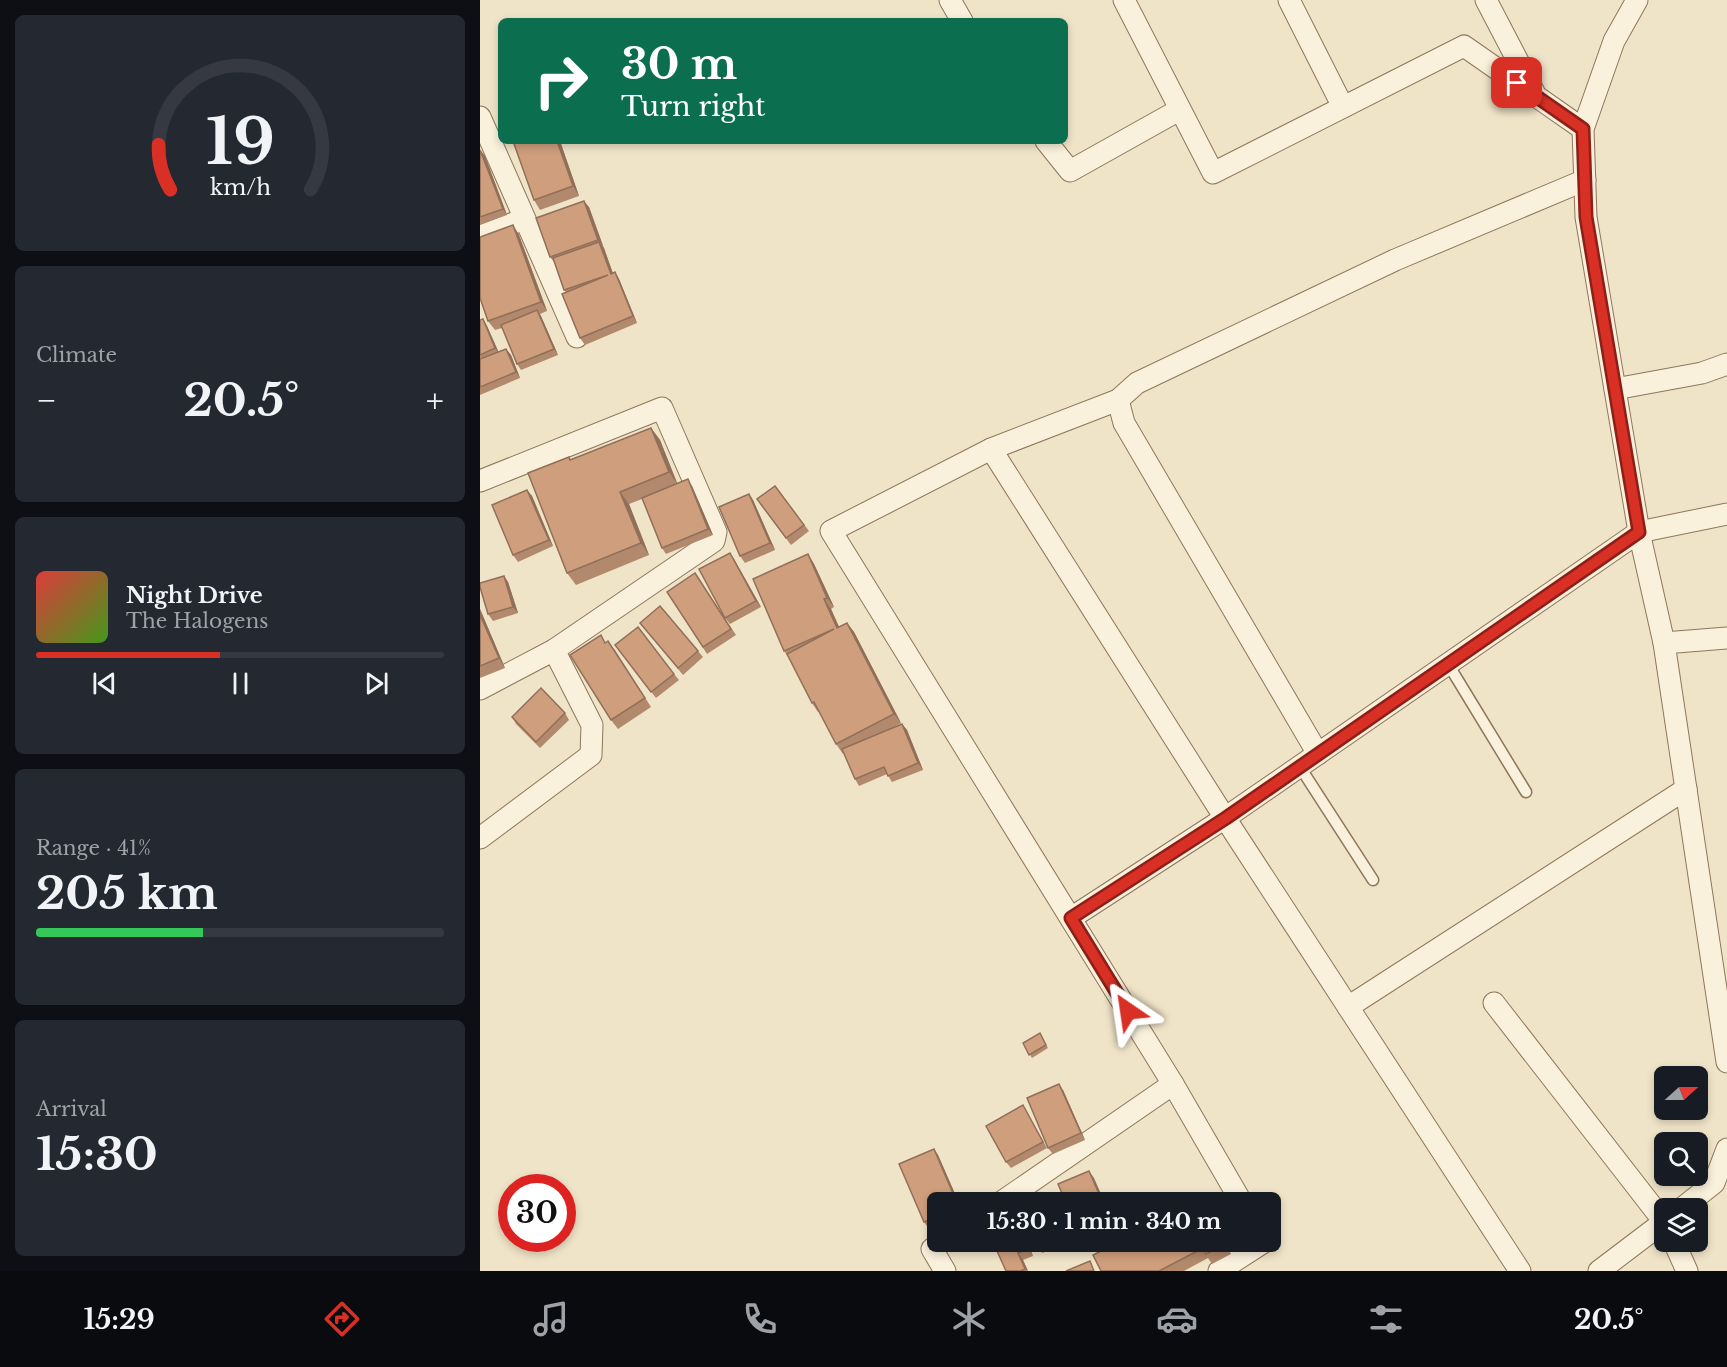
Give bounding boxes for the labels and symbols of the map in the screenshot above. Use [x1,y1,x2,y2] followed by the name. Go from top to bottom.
[1491,57,1542,108] pin
[1096,979,1160,1043] position arrow
[1654,1066,1708,1120] north arrow
[498,1174,576,1252] speed limit sign: 30

